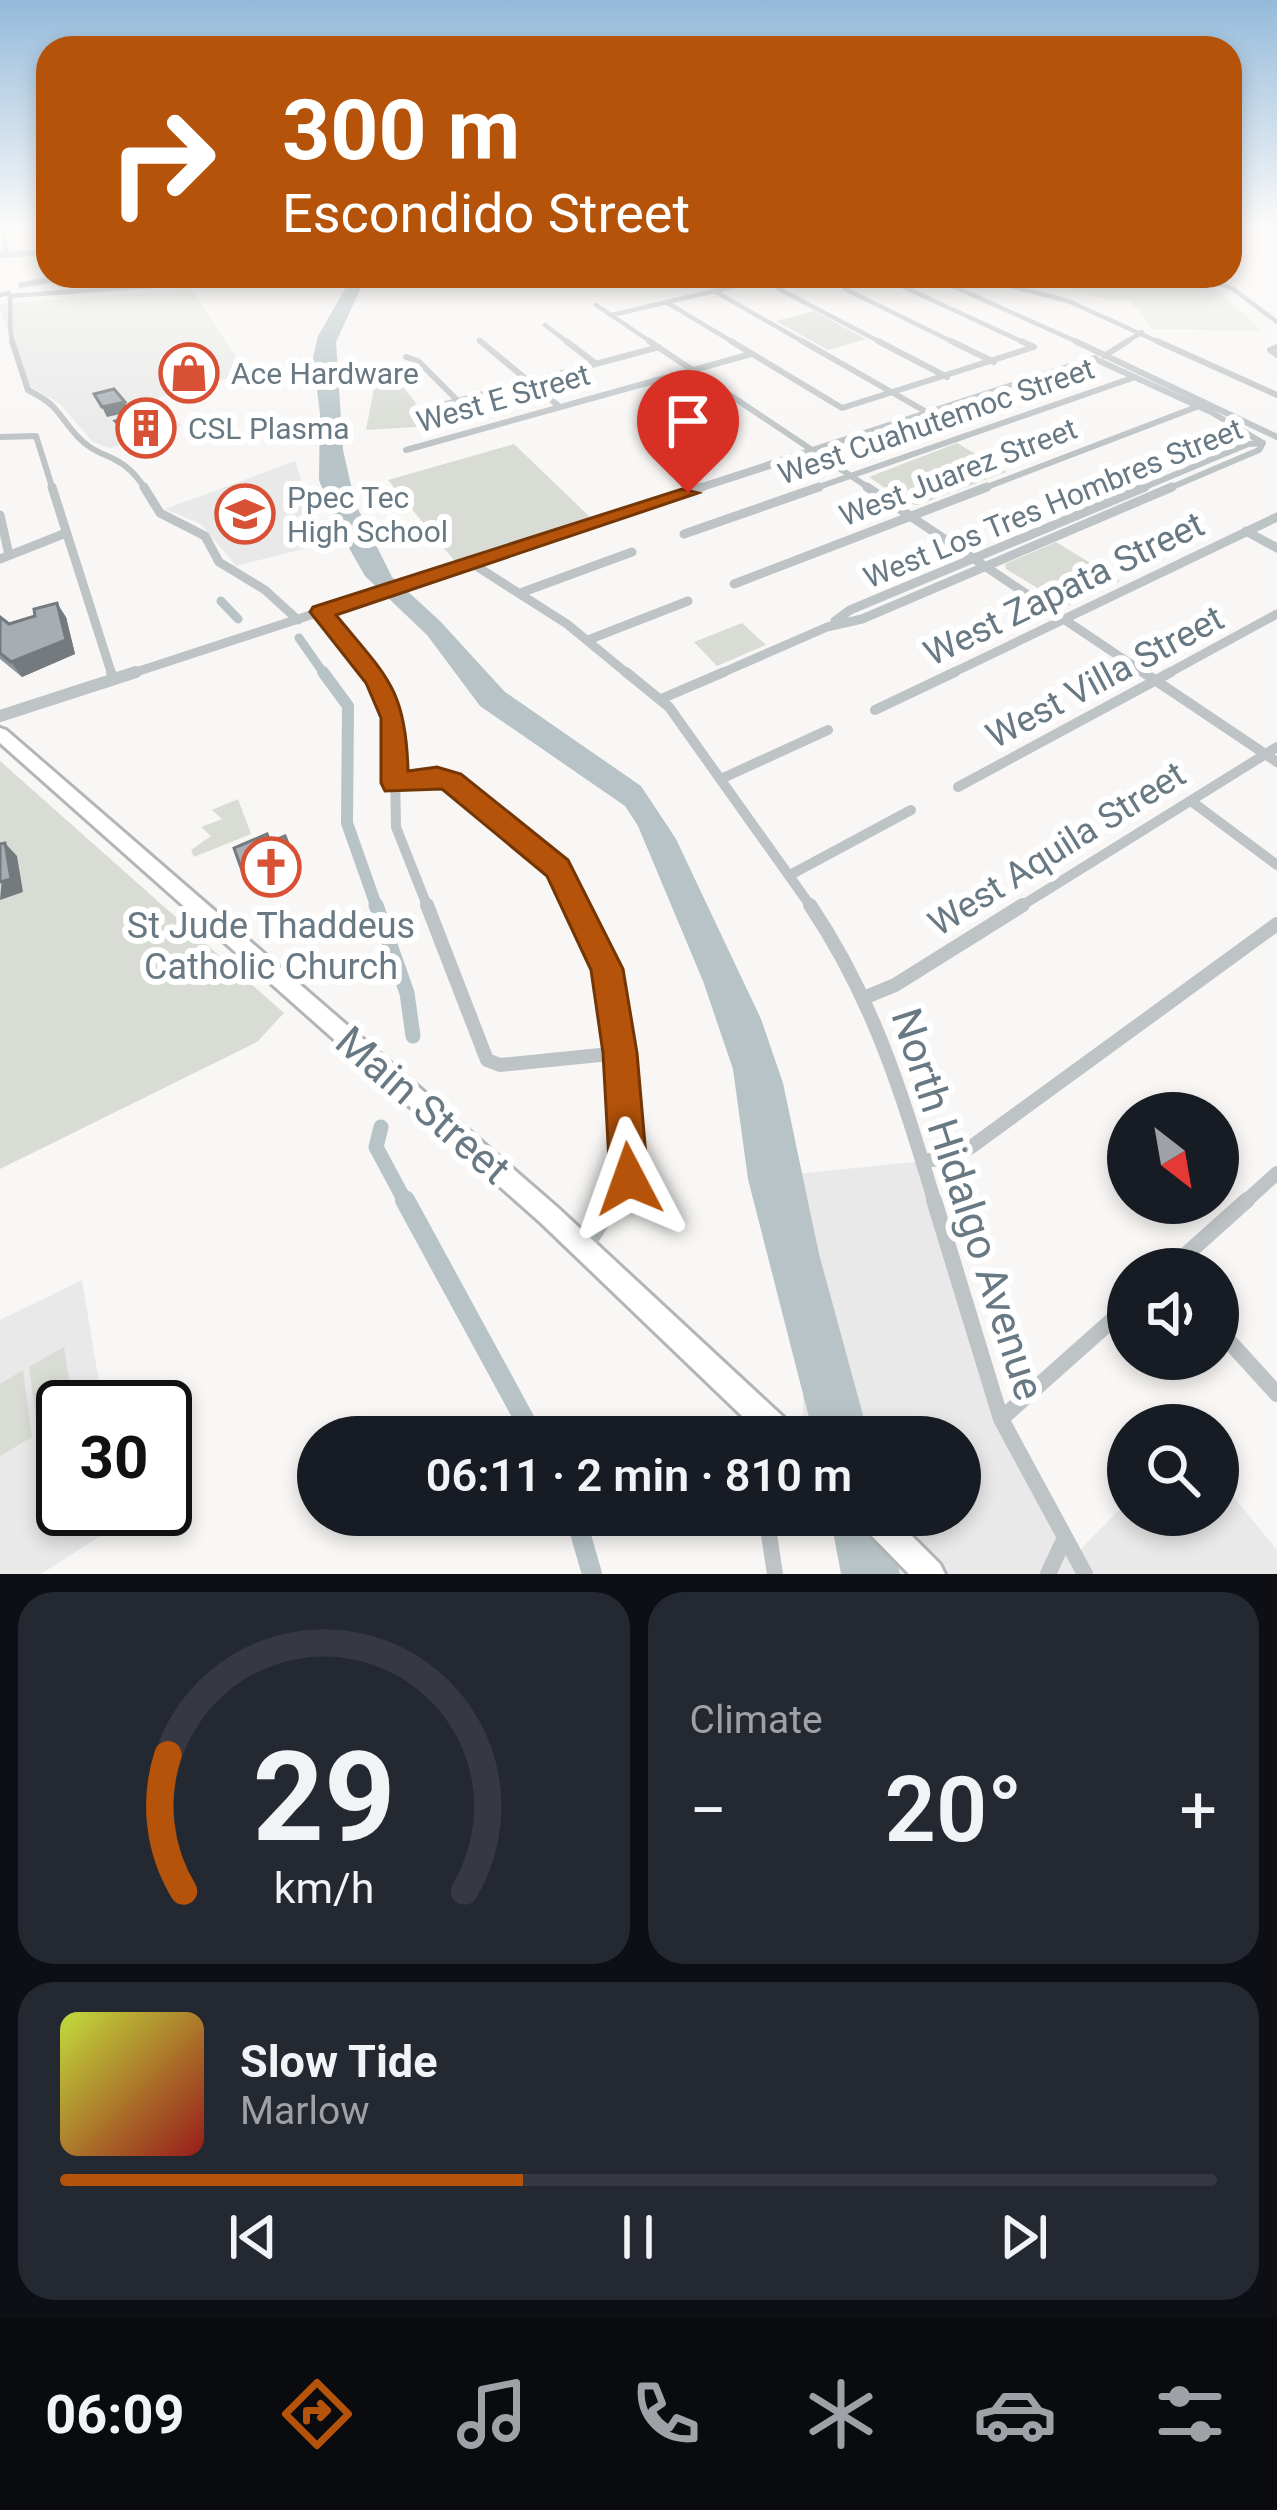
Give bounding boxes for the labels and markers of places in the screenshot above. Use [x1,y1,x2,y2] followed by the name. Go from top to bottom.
[158,342,220,404] shop icon: Ace Hardware
[231,356,419,391] place label: Ace Hardware
[637,370,739,493] pin
[115,397,177,459] building icon: CSL Plasma
[188,411,350,446] place label: CSL Plasma
[287,480,448,549] place label: Ppec Tec High School
[214,483,276,545] school or university icon: Ppec Tec High School
[240,836,302,898] church icon: St Jude Thaddeus Catholic Church
[127,905,415,988] place label: St Jude Thaddeus Catholic Church

